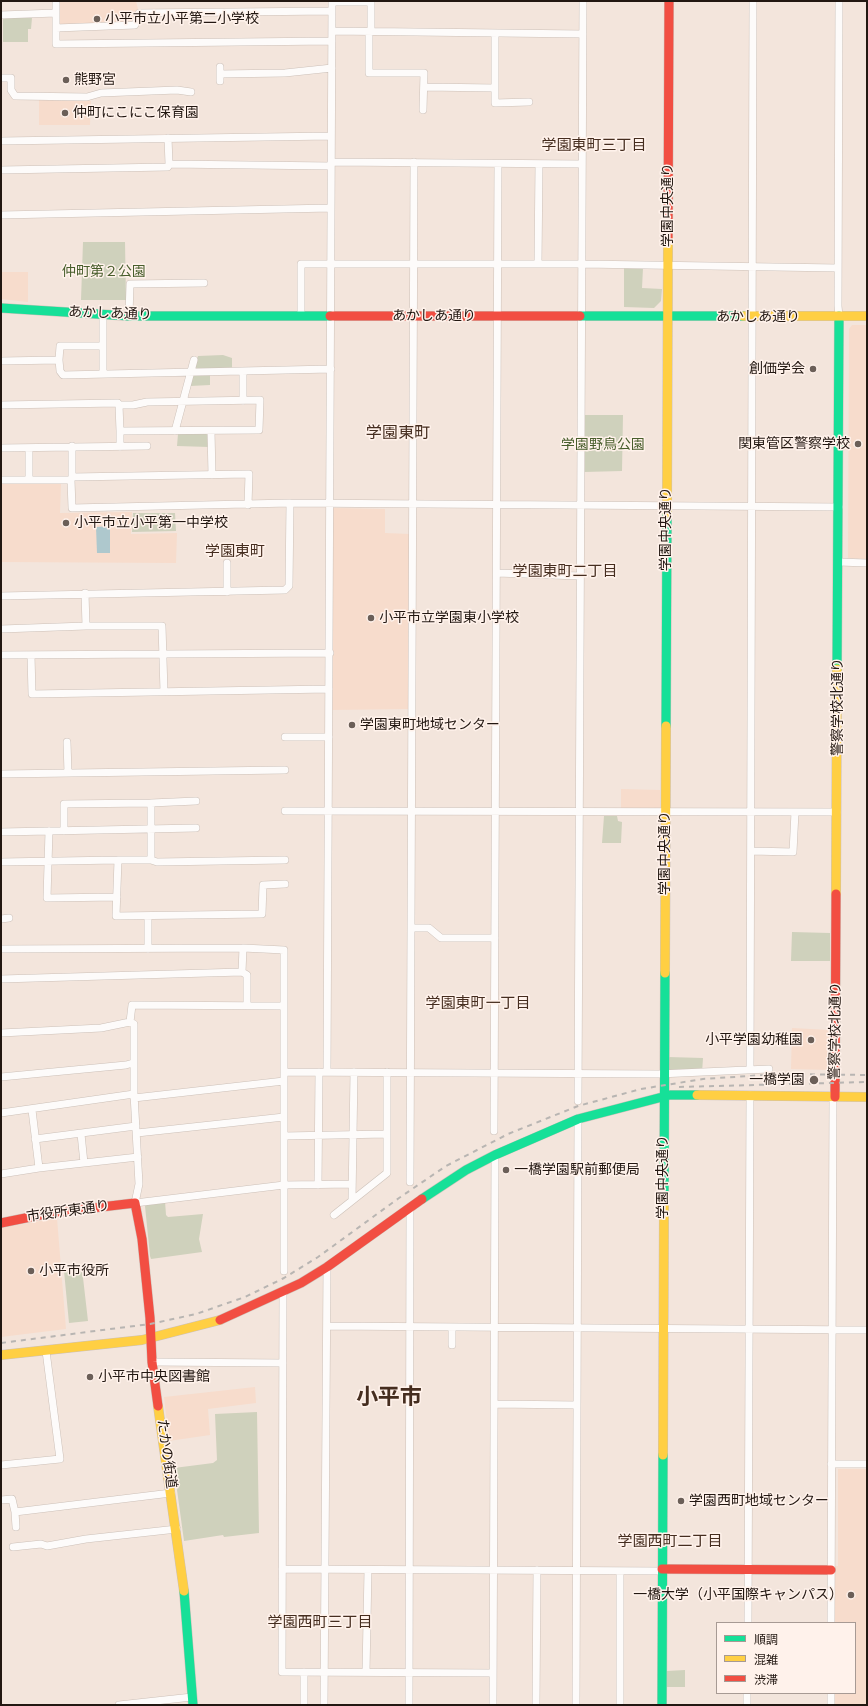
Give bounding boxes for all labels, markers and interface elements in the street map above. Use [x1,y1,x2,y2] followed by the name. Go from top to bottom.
[105,11,259,27] place label: 小平市立小平第二小学校
[92,14,102,24] marker: 小平市立小平第二小学校
[74,72,116,88] place label: 熊野宮
[61,75,71,85] marker: 熊野宮
[73,105,199,121] place label: 仲町にこにこ保育園
[60,108,70,118] marker: 仲町にこにこ保育園
[542,137,646,155] district label: 学園東町三丁目
[660,163,676,247] street label: 学園中央通り
[62,264,146,280] park label: 仲町第２公園
[68,304,152,324] street label: あかしあ通り
[392,308,476,324] street label: あかしあ通り
[716,309,800,325] street label: あかしあ通り
[749,361,805,377] place label: 創価学会
[808,364,818,374] marker: 創価学会
[366,424,430,444] district label: 学園東町
[738,436,850,452] place label: 関東管区警察学校
[561,437,645,453] park label: 学園野鳥公園
[853,439,863,449] marker: 関東管区警察学校
[658,487,674,571] street label: 学園中央通り
[74,515,228,531] place label: 小平市立小平第一中学校
[61,518,71,528] marker: 小平市立小平第一中学校
[205,543,265,561] district label: 学園東町
[513,563,617,581] district label: 学園東町二丁目
[379,610,519,626] place label: 小平市立学園東小学校
[366,613,376,623] marker: 小平市立学園東小学校
[830,658,846,756] street label: 警察学校北通り
[360,717,500,733] place label: 学園東町地域センター
[347,720,357,730] marker: 学園東町地域センター
[657,811,673,895] street label: 学園中央通り
[827,982,845,1080] street label: 警察学校北通り
[426,995,530,1013] district label: 学園東町一丁目
[705,1032,803,1048] place label: 小平学園幼稚園
[806,1035,816,1045] marker: 小平学園幼稚園
[749,1072,805,1088] place label: 一橋学園
[808,1074,820,1086] marker: 一橋学園
[655,1135,671,1219] street label: 学園中央通り
[514,1162,640,1178] place label: 一橋学園駅前郵便局
[501,1165,511,1175] marker: 一橋学園駅前郵便局
[25,1198,111,1226] street label: 市役所東通り
[39,1263,109,1279] place label: 小平市役所
[26,1266,36,1276] marker: 小平市役所
[98,1369,210,1385] place label: 小平市中央図書館
[85,1372,95,1382] marker: 小平市中央図書館
[356,1385,422,1411] district label: 小平市
[153,1418,179,1490] street label: たかの街道
[689,1493,829,1509] place label: 学園西町地域センター
[676,1496,686,1506] marker: 学園西町地域センター
[618,1533,722,1551] district label: 学園西町二丁目
[633,1587,843,1603] place label: 一橋大学（小平国際キャンパス）
[846,1590,856,1600] marker: 一橋大学（小平国際キャンパス）
[268,1614,372,1632] district label: 学園西町三丁目
[716,1622,856,1694] legend
[754,1633,778,1647] text: 順調
[754,1653,778,1667] text: 混雑
[754,1673,778,1687] text: 渋滞

